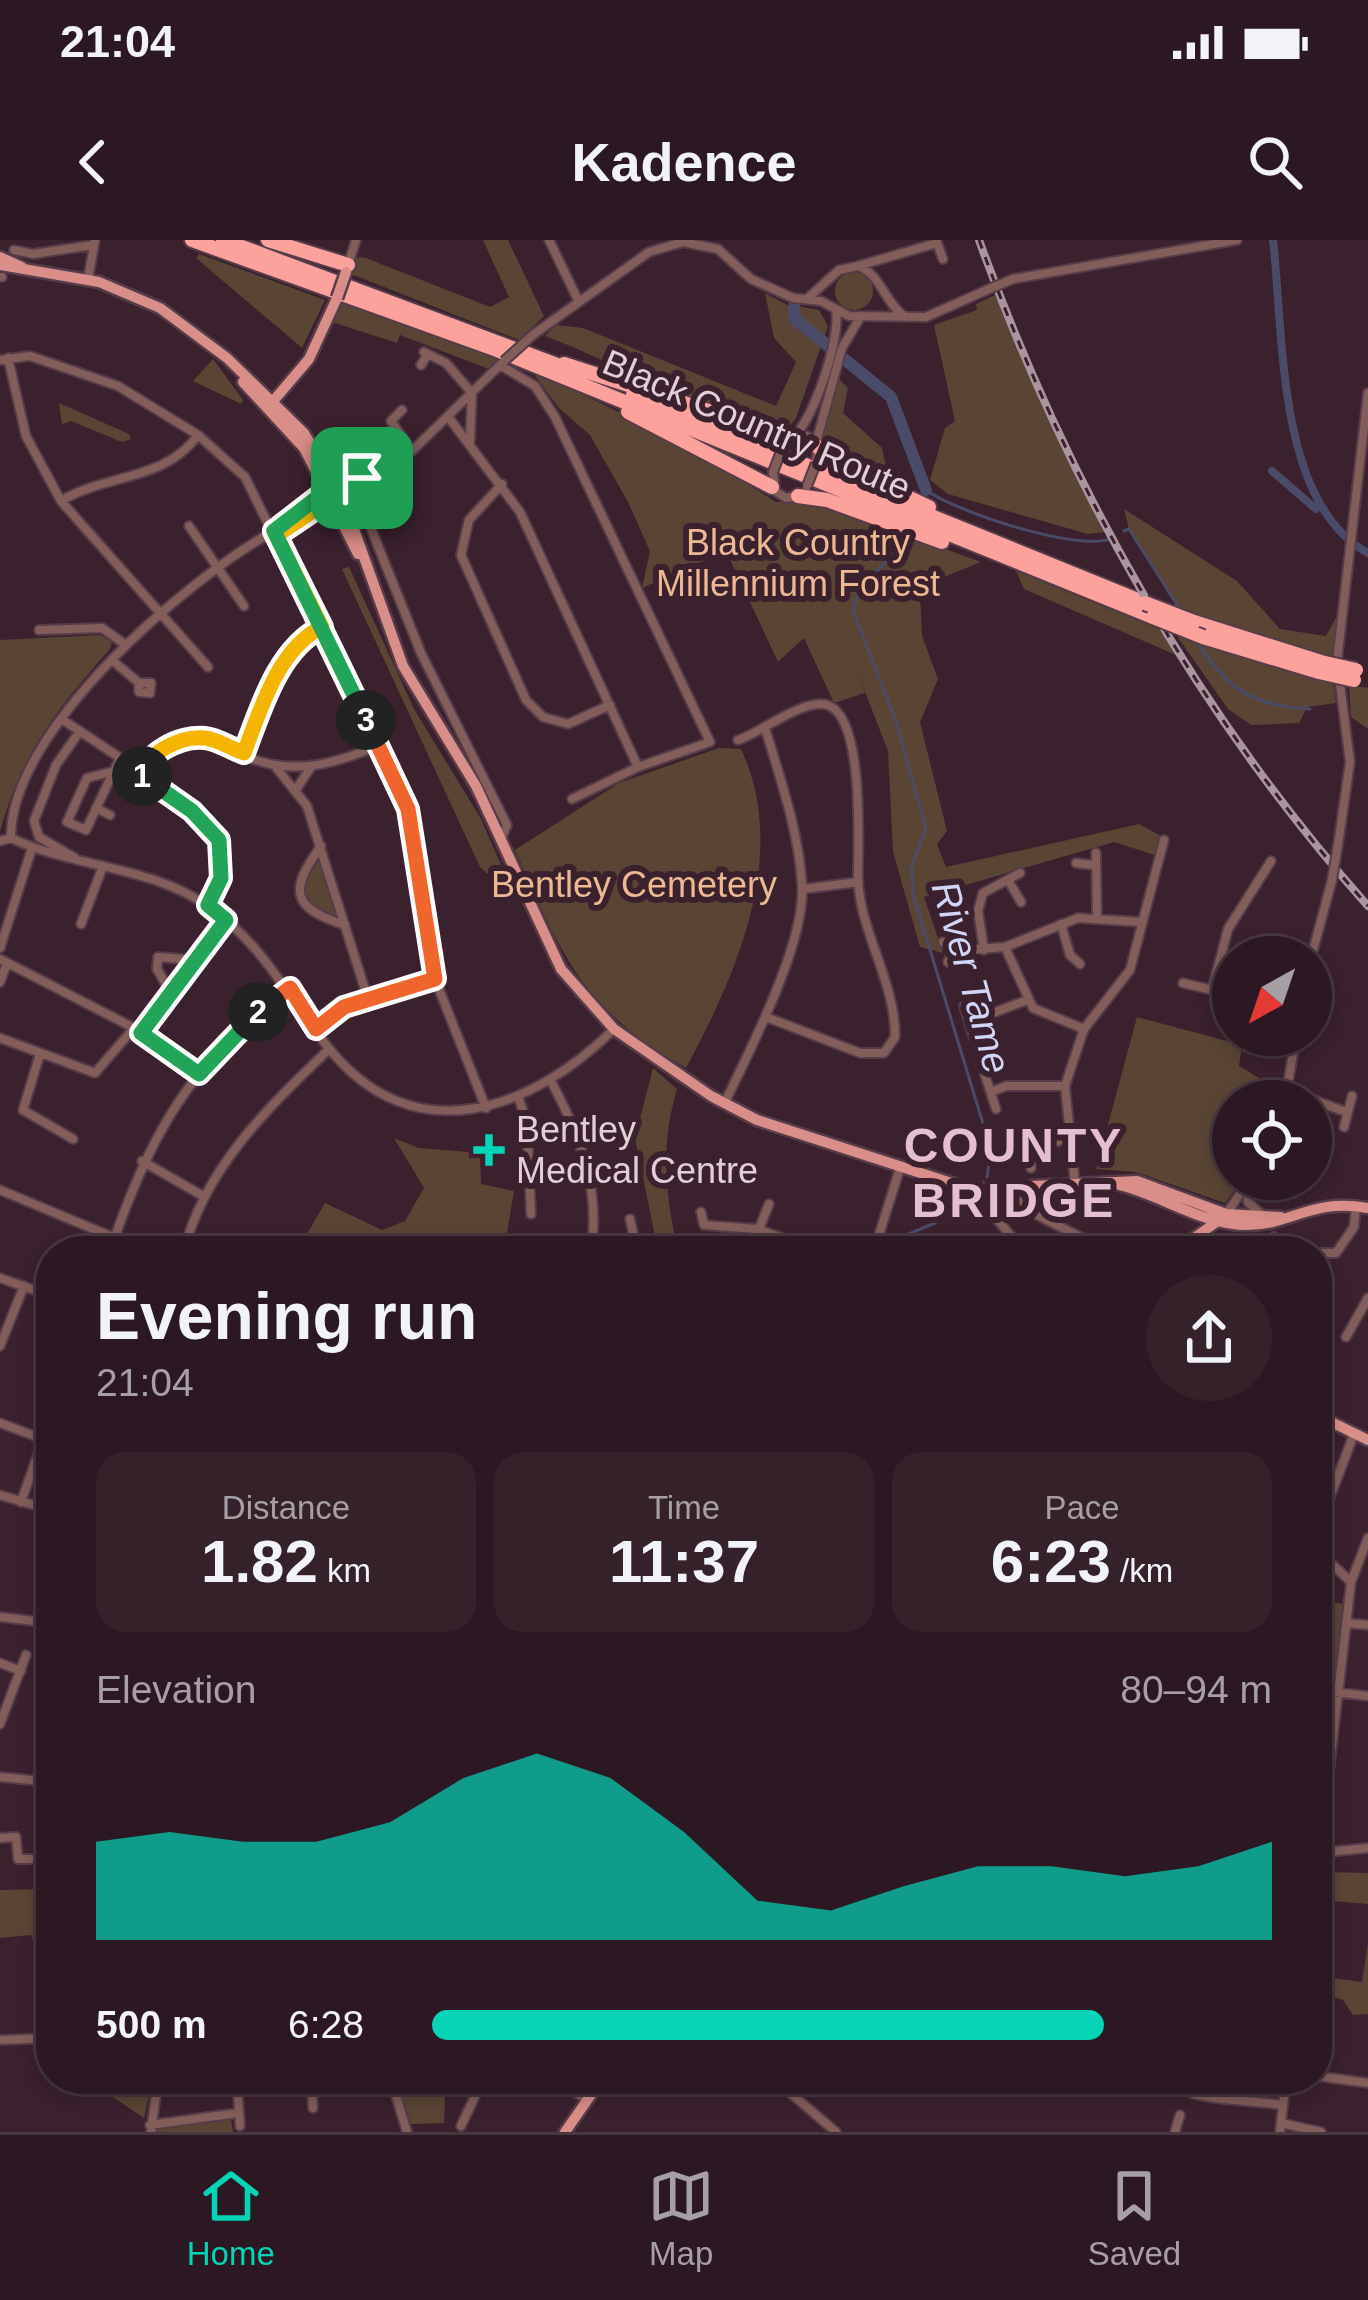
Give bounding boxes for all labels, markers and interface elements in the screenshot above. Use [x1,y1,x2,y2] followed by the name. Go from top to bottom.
[60,16,175,67] text: 21:04
[60,129,126,195] icon: back
[1242,129,1308,195] icon: search
[571,132,797,192] text: Kadence
[597,341,917,508] street label: Black Country Route
[311,427,413,529] pin
[329,445,395,511] icon: arrive
[656,522,940,604] park label: Black Country Millennium Forest
[336,690,396,750] pin: 3
[357,701,375,738] text: 3
[112,746,172,806] pin: 1
[133,757,151,794] text: 1
[491,864,777,905] park label: Bentley Cemetery
[924,876,1019,1078] water label: River Tame
[1212,936,1332,1056] north arrow
[1212,936,1332,1200] map controls
[228,982,288,1042] pin: 2
[249,993,267,1030] text: 2
[1212,1080,1332,1200] button: locate
[516,1109,758,1191] place label: Bentley Medical Centre
[904,1119,1124,1227] district label: COUNTY BRIDGE
[473,1134,505,1166] marker: Bentley Medical Centre
[1146,1275,1272,1401] button: share
[96,1279,477,1353] text: Evening run
[96,1361,194,1404] text: 21:04
[222,1489,350,1526] text: Distance
[648,1489,720,1526] text: Time
[1044,1489,1120,1526] text: Pace
[201,1528,318,1595] text: 1.82
[609,1528,759,1595] text: 11:37
[991,1528,1111,1595] text: 6:23
[318,1552,371,1589] text: km
[1111,1552,1173,1589] text: /km
[96,1668,256,1711] text: Elevation
[1120,1668,1272,1711] text: 80–94 m
[96,2003,207,2046] text: 500 m
[288,2003,364,2046] text: 6:28
[187,2163,275,2273] tab: Home
[648,2163,714,2273] tab: Map
[1088,2163,1181,2273] tab: Saved

